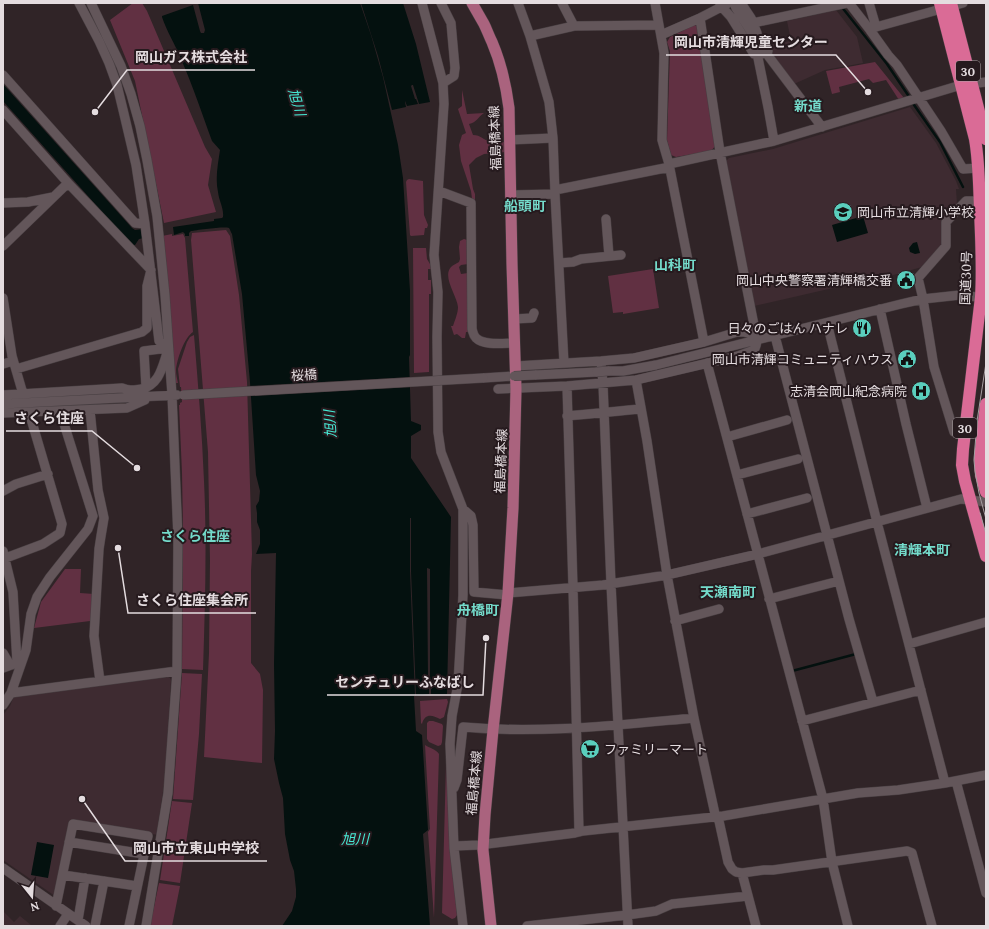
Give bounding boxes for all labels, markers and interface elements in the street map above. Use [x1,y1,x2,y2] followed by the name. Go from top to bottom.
[666,29,836,55] callout: 岡山市清輝児童センター
[674,33,828,51] text: 岡山市清輝児童センター
[127,44,255,70] callout: 岡山ガス株式会社
[135,48,247,66] text: 岡山ガス株式会社
[956,61,980,81] road number: 30
[284,86,310,120] water label: 旭川
[794,97,822,115] district label: 新道
[485,105,505,171] street label: 福島橋本線
[504,197,546,215] district label: 船頭町
[832,201,854,223] school or university icon: 岡山市立清輝小学校
[857,204,974,221] place label: 岡山市立清輝小学校
[957,251,975,305] street label: 国道30号
[654,256,696,274] district label: 山科町
[895,269,917,291] public building icon: 岡山中央警察署清輝橋交番
[736,272,892,289] place label: 岡山中央警察署清輝橋交番
[851,317,873,339] restaurant icon: 日々のごはん ハナレ
[728,320,848,337] place label: 日々のごはん ハナレ
[896,348,918,370] public building icon: 岡山市清輝コミュニティハウス
[712,351,893,368] place label: 岡山市清輝コミュニティハウス
[291,366,317,384] street label: 桜橋
[910,380,932,402] hospital icon: 志清会岡山紀念病院
[790,383,907,400] place label: 志清会岡山紀念病院
[6,405,92,431] callout: さくら住座
[320,407,340,439] water label: 旭川
[14,409,84,427] text: さくら住座
[953,418,977,438] road number: 30
[491,428,511,494] street label: 福島橋本線
[160,527,230,545] district label: さくら住座
[894,541,950,559] district label: 清輝本町
[700,583,756,601] district label: 天瀬南町
[128,587,256,613] callout: さくら住座集会所
[136,591,248,609] text: さくら住座集会所
[457,601,499,619] district label: 舟橋町
[327,669,483,695] callout: センチュリーふなばし
[335,673,475,691] text: センチュリーふなばし
[579,738,601,760] supermarket icon: ファミリーマート
[604,741,708,758] place label: ファミリーマート
[463,750,485,816] street label: 福島橋本線
[341,830,371,848] water label: 旭川
[125,835,267,861] callout: 岡山市立東山中学校
[133,839,259,857] text: 岡山市立東山中学校
[12,877,52,917] north arrow
[28,899,41,915] text: N

